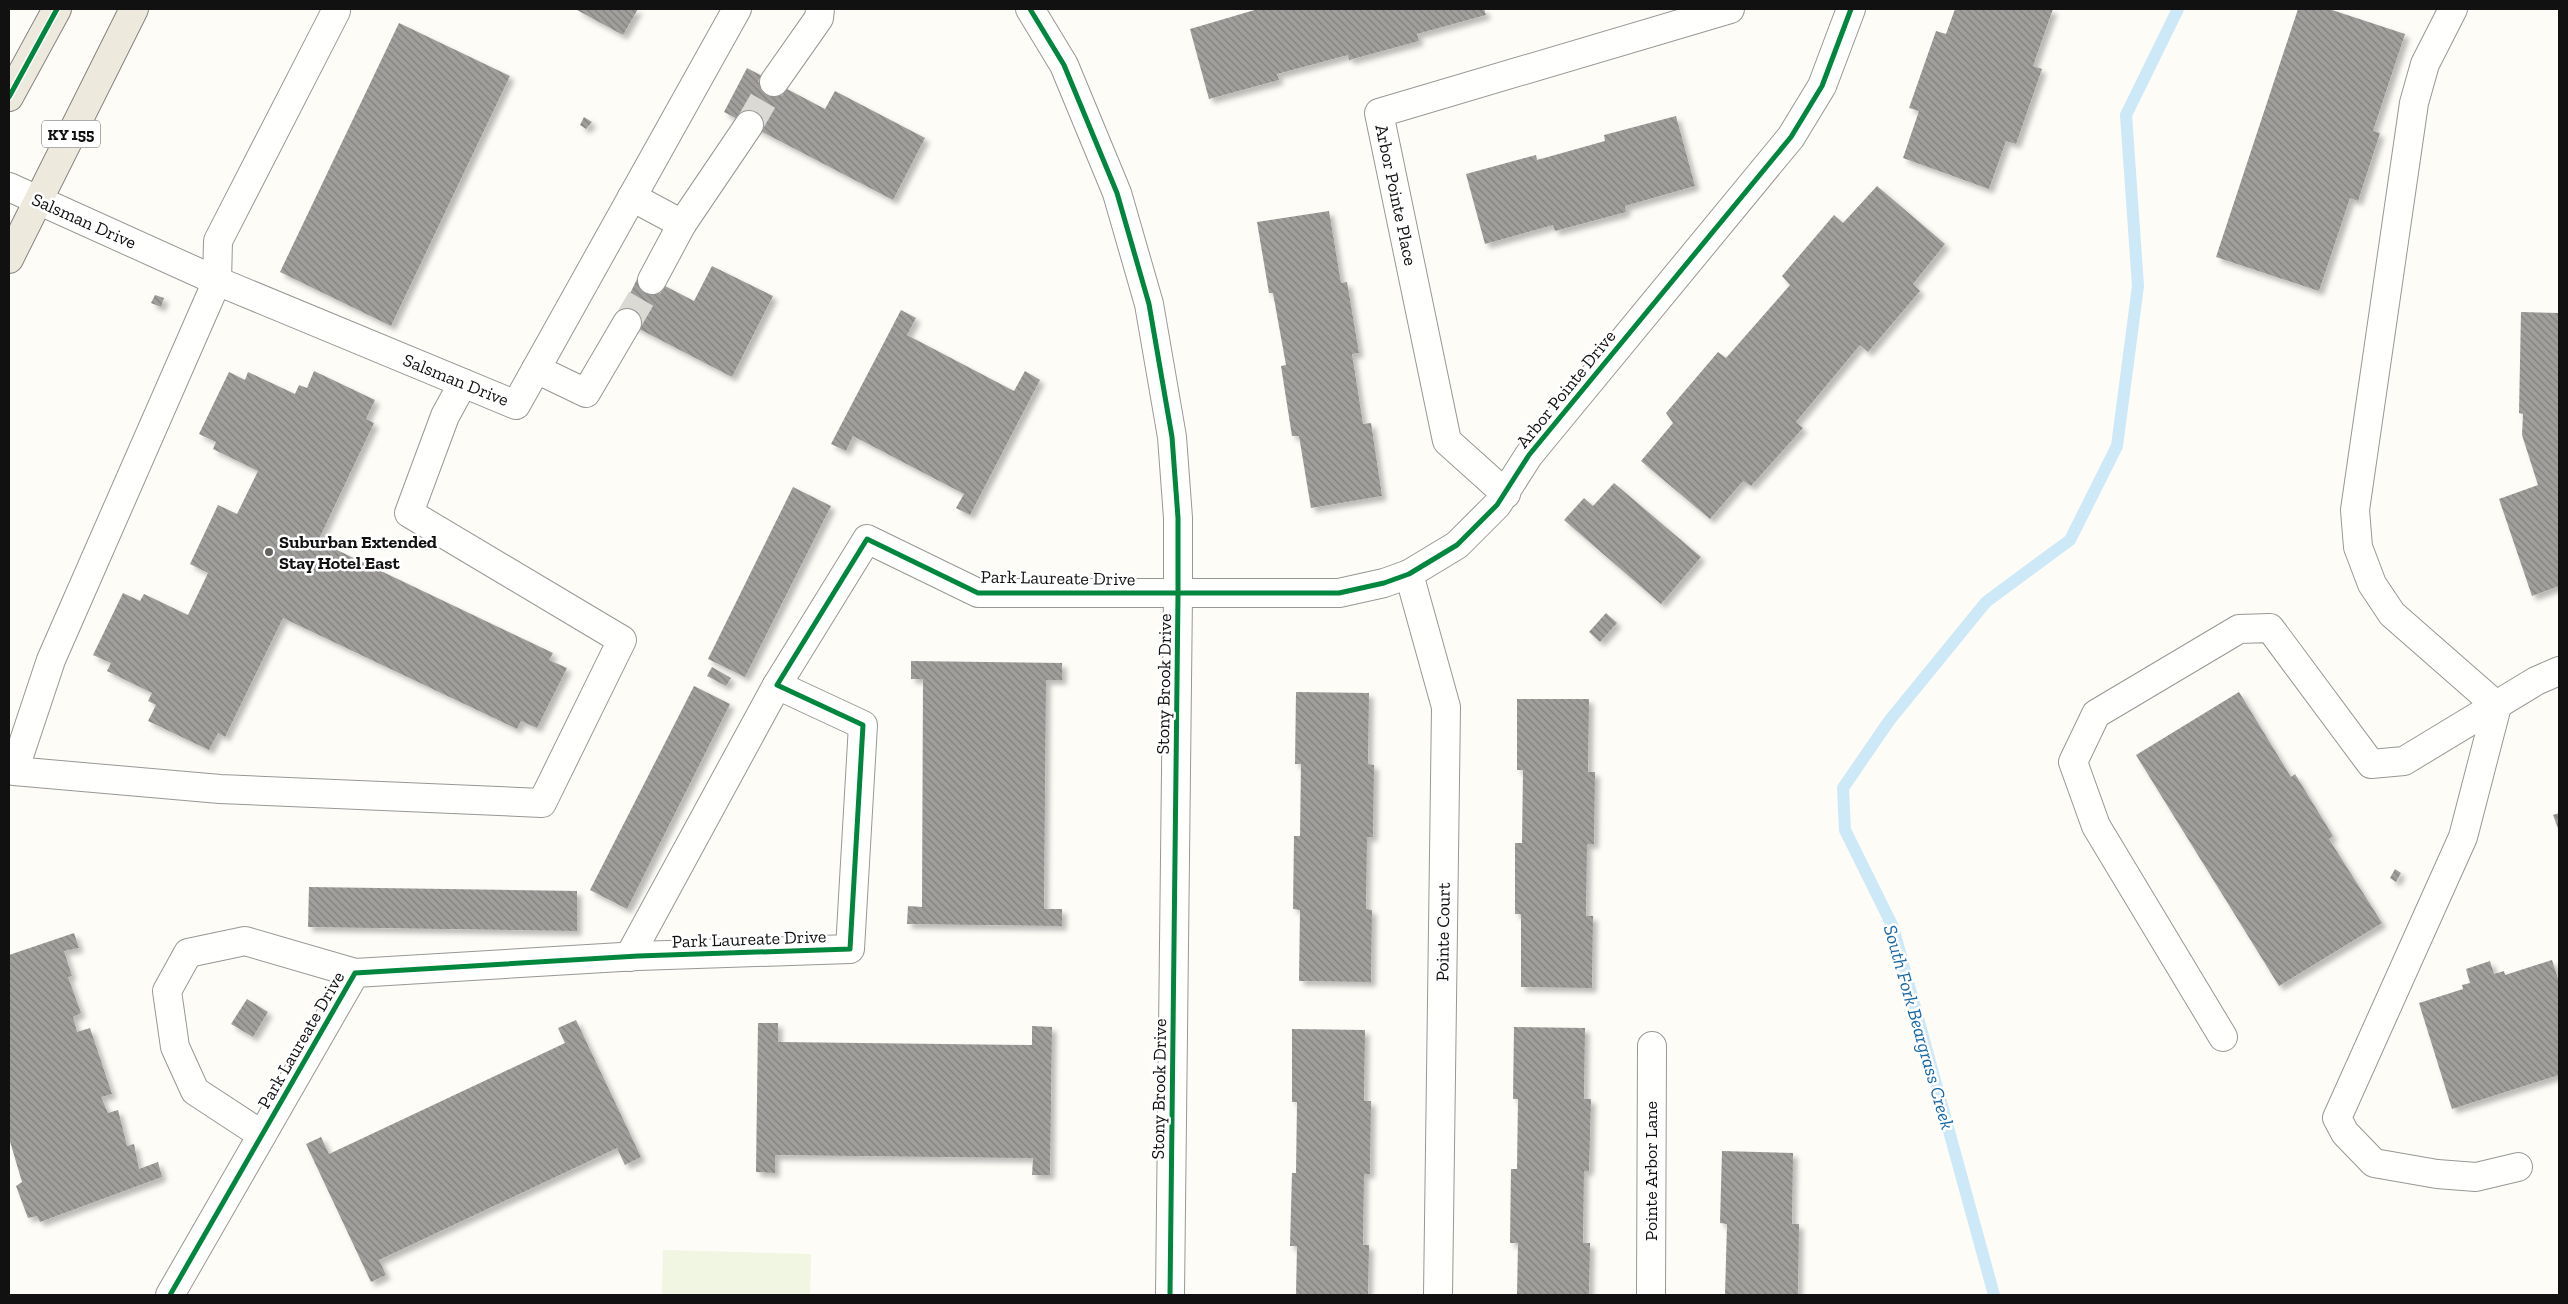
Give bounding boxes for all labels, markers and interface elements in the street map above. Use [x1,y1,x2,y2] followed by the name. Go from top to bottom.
[42,120,100,148] road number: KY 155
[1370,122,1422,268] street label: Arbor Pointe Place
[28,188,140,254] street label: Salsman Drive
[1512,326,1620,452] street label: Arbor Pointe Drive
[400,349,512,411] street label: Salsman Drive
[279,531,438,574] place label: Suburban Extended Stay Hotel East
[263,546,275,558] marker: Suburban Extended Stay Hotel East
[980,566,1136,590] street label: Park Laureate Drive
[1152,613,1176,755] street label: Stony Brook Drive
[1431,882,1455,982] street label: Pointe Court
[1879,922,1959,1132] water label: South Fork Beargrass Creek
[671,925,827,953] street label: Park Laureate Drive
[253,967,349,1113] street label: Park Laureate Drive
[1147,1018,1171,1160] street label: Stony Brook Drive
[1640,1101,1662,1241] street label: Pointe Arbor Lane

